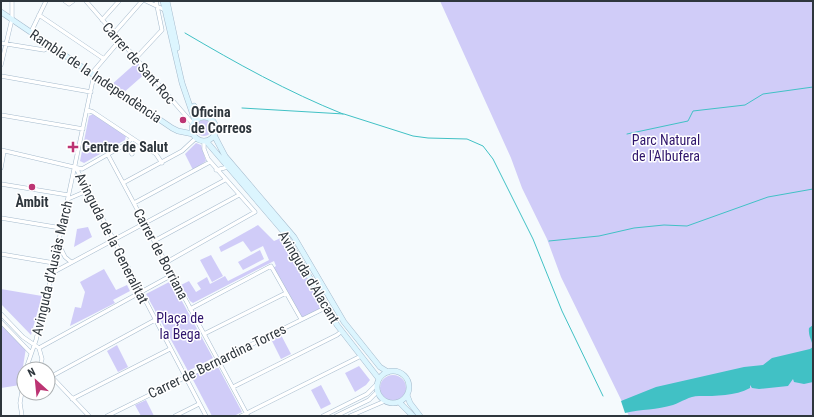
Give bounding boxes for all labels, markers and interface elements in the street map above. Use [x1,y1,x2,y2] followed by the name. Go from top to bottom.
[99,19,179,107] street label: Carrer de Sant Roc
[27,26,165,126] street label: Rambla de la Independència
[191,104,252,136] place label: Oficina de Correos
[178,115,188,125] marker: Oficina de Correos
[632,132,700,164] park label: Parc Natural de l'Albufera
[82,139,168,155] place label: Centre de Salut
[67,141,79,153] marker: Centre de Salut
[72,170,152,306] street label: Avinguda de la Generalitat
[27,182,37,192] marker: Àmbit
[15,193,49,210] place label: Àmbit
[29,199,75,337] street label: Avinguda d'Ausiàs March
[130,206,192,302] street label: Carrer de Borriana
[275,228,343,326] street label: Avinguda d'Alacant
[156,310,204,342] park label: Plaça de la Bega
[145,321,289,401] street label: Carrer de Bernardina Torres
[16,361,56,401] north arrow
[26,365,38,380] text: N

